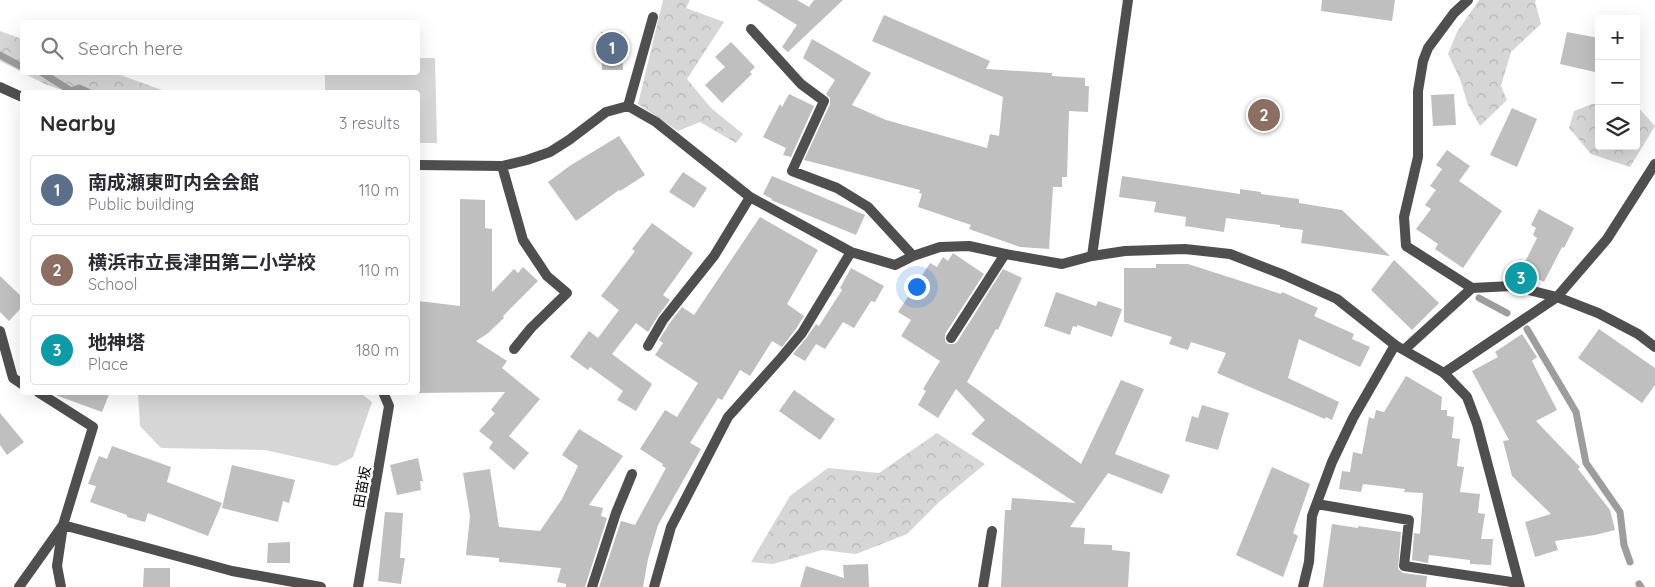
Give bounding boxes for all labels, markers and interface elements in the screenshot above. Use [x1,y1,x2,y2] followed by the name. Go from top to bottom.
[1595,15,1640,150] map controls
[1595,15,1640,60] button: +
[20,20,420,75] search box
[596,29,628,67] pin: 1
[38,34,66,62] icon: search
[78,36,183,60] text: Search here
[1595,60,1640,105] button: −
[1248,96,1280,134] pin: 2
[1595,105,1640,150] button: layers
[40,110,116,136] text: Nearby
[339,113,400,133] text: 3 results
[88,170,259,194] text: 南成瀬東町内会会館
[54,180,60,200] text: 1
[359,180,399,200] text: 110 m
[88,194,194,214] text: Public building
[88,250,316,274] text: 横浜市立長津田第二小学校
[1505,259,1537,297] pin: 3
[52,260,62,280] text: 2
[359,260,399,280] text: 110 m
[88,274,137,294] text: School
[904,274,930,300] your location
[88,330,145,354] text: 地神塔
[53,340,61,360] text: 3
[356,340,399,360] text: 180 m
[88,354,128,374] text: Place
[349,465,375,509] street label: 田苗坂

